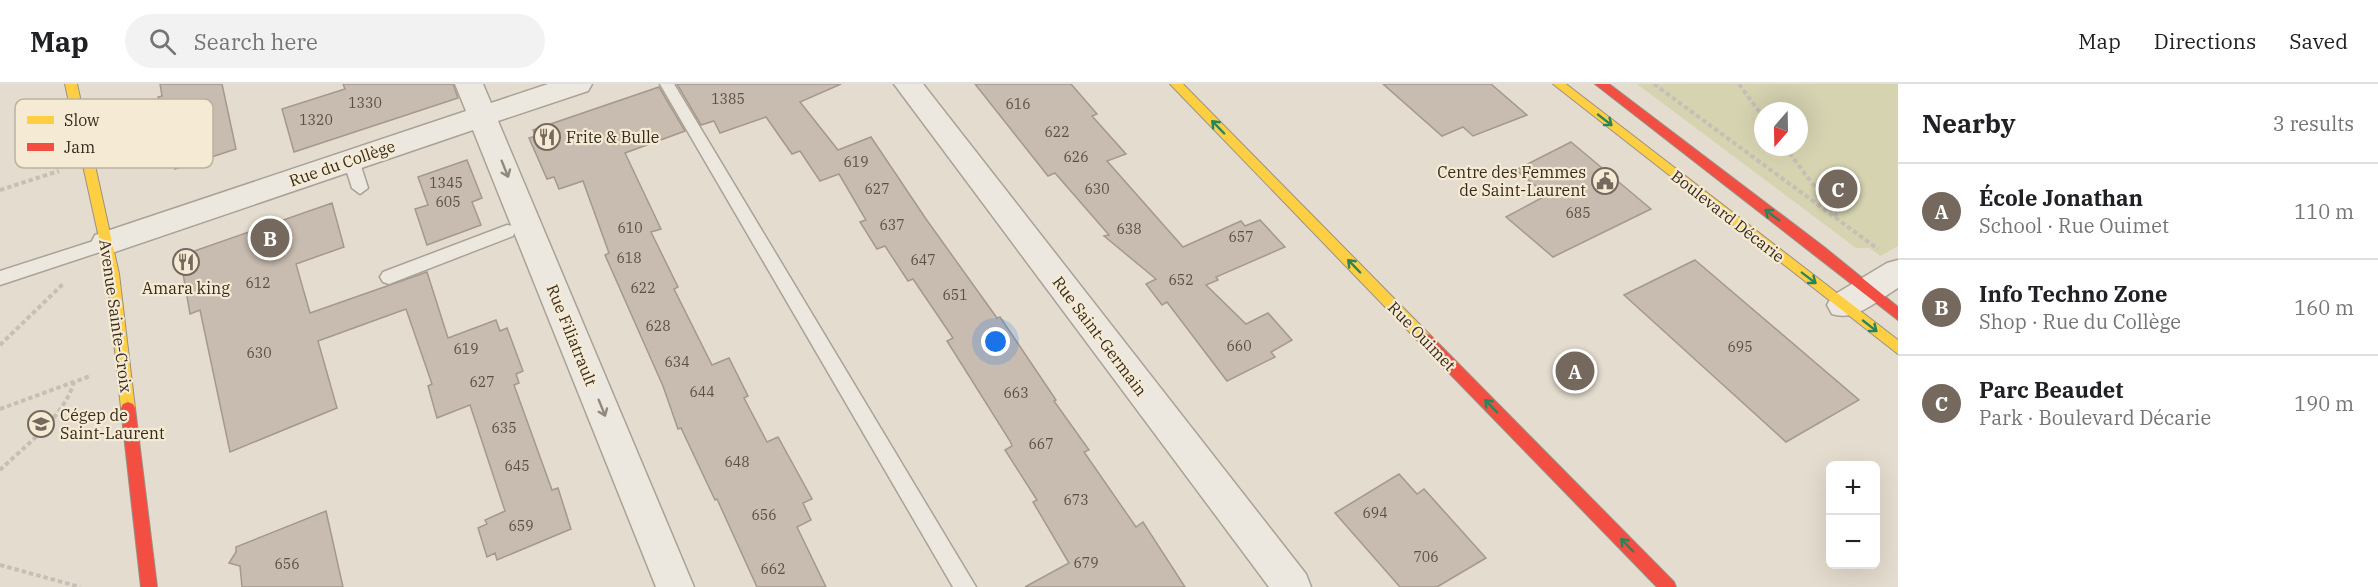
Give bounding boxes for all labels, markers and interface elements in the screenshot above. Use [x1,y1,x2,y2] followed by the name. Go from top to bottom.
[125,14,545,68] search box
[30,23,89,60] text: Map
[146,25,179,58] icon: search
[194,27,318,56] text: Search here
[2078,27,2121,55] text: Map
[2154,27,2256,55] text: Directions
[2289,27,2348,55] text: Saved
[711,90,745,108] house number: 1385
[348,94,382,112] house number: 1330
[1005,95,1031,113] house number: 616
[15,99,213,168] legend
[1754,102,1808,156] north arrow
[1922,106,2016,140] text: Nearby
[64,110,100,130] text: Slow
[2273,110,2354,137] text: 3 results
[299,111,333,129] house number: 1320
[1597,113,1613,126] one-way arrow
[1211,119,1225,134] one-way arrow
[532,122,562,152] restaurant icon: Frite & Bulle
[1044,123,1070,141] house number: 622
[566,127,659,147] place label: Frite & Bulle
[286,136,398,190] street label: Rue du Collège
[64,137,95,157] text: Jam
[1063,148,1089,166] house number: 626
[843,153,869,171] house number: 619
[500,160,511,178] one-way arrow
[1437,162,1586,200] place label: Centre des Femmes de Saint-Laurent
[1590,166,1620,196] public building icon: Centre des Femmes de Saint-Laurent
[1667,166,1789,266] street label: Boulevard Décarie
[1818,166,1858,212] pin: C
[429,174,463,192] house number: 1345
[864,180,890,198] house number: 627
[1084,180,1110,198] house number: 630
[1979,183,2143,212] text: École Jonathan
[435,193,461,211] house number: 605
[1935,198,1948,225] text: A
[2294,198,2354,225] text: 110 m
[1565,204,1591,222] house number: 685
[1765,208,1781,221] one-way arrow
[1979,212,2169,239] text: School · Rue Ouimet
[250,216,290,260] pin: B
[879,216,905,234] house number: 637
[617,219,643,237] house number: 610
[1116,220,1142,238] house number: 638
[1228,228,1254,246] house number: 657
[95,238,137,394] street label: Avenue Sainte-Croix
[171,247,201,277] restaurant icon: Amara king
[616,249,642,267] house number: 618
[910,251,936,269] house number: 647
[1347,259,1362,274] one-way arrow
[1168,271,1194,289] house number: 652
[1048,272,1152,400] street label: Rue Saint-Germain
[1800,272,1816,285] one-way arrow
[245,274,271,292] house number: 612
[142,278,230,298] place label: Amara king
[630,279,656,297] house number: 622
[1979,279,2168,308] text: Info Techno Zone
[543,281,602,389] street label: Rue Filiatrault
[942,286,968,304] house number: 651
[1934,294,1949,321] text: B
[2294,294,2354,321] text: 160 m
[1384,297,1460,375] street label: Rue Ouimet
[1979,308,2181,335] text: Shop · Rue du Collège
[645,317,671,335] house number: 628
[1862,320,1878,333] one-way arrow
[981,327,1010,356] your location
[1226,337,1252,355] house number: 660
[1727,338,1753,356] house number: 695
[453,340,479,358] house number: 619
[246,344,272,362] house number: 630
[1556,348,1594,394] pin: A
[664,353,690,371] house number: 634
[469,373,495,391] house number: 627
[1979,375,2123,404] text: Parc Beaudet
[689,383,715,401] house number: 644
[1003,384,1029,402] house number: 663
[1935,390,1948,417] text: C
[2294,390,2354,417] text: 190 m
[1483,398,1498,413] one-way arrow
[597,399,608,417] one-way arrow
[1979,404,2211,431] text: Park · Boulevard Décarie
[60,405,165,443] place label: Cégep de Saint-Laurent
[26,409,56,439] school or university icon: Cégep de Saint-Laurent
[491,419,517,437] house number: 635
[1028,435,1054,453] house number: 667
[724,453,750,471] house number: 648
[504,457,530,475] house number: 645
[1826,461,1880,569] map controls
[1826,461,1880,515] button: +
[1063,491,1089,509] house number: 673
[1362,504,1388,522] house number: 694
[751,506,777,524] house number: 656
[1826,515,1880,569] button: −
[508,517,534,535] house number: 659
[1620,538,1634,553] one-way arrow
[1413,548,1439,566] house number: 706
[1073,554,1099,572] house number: 679
[274,555,300,573] house number: 656
[760,560,786,578] house number: 662

